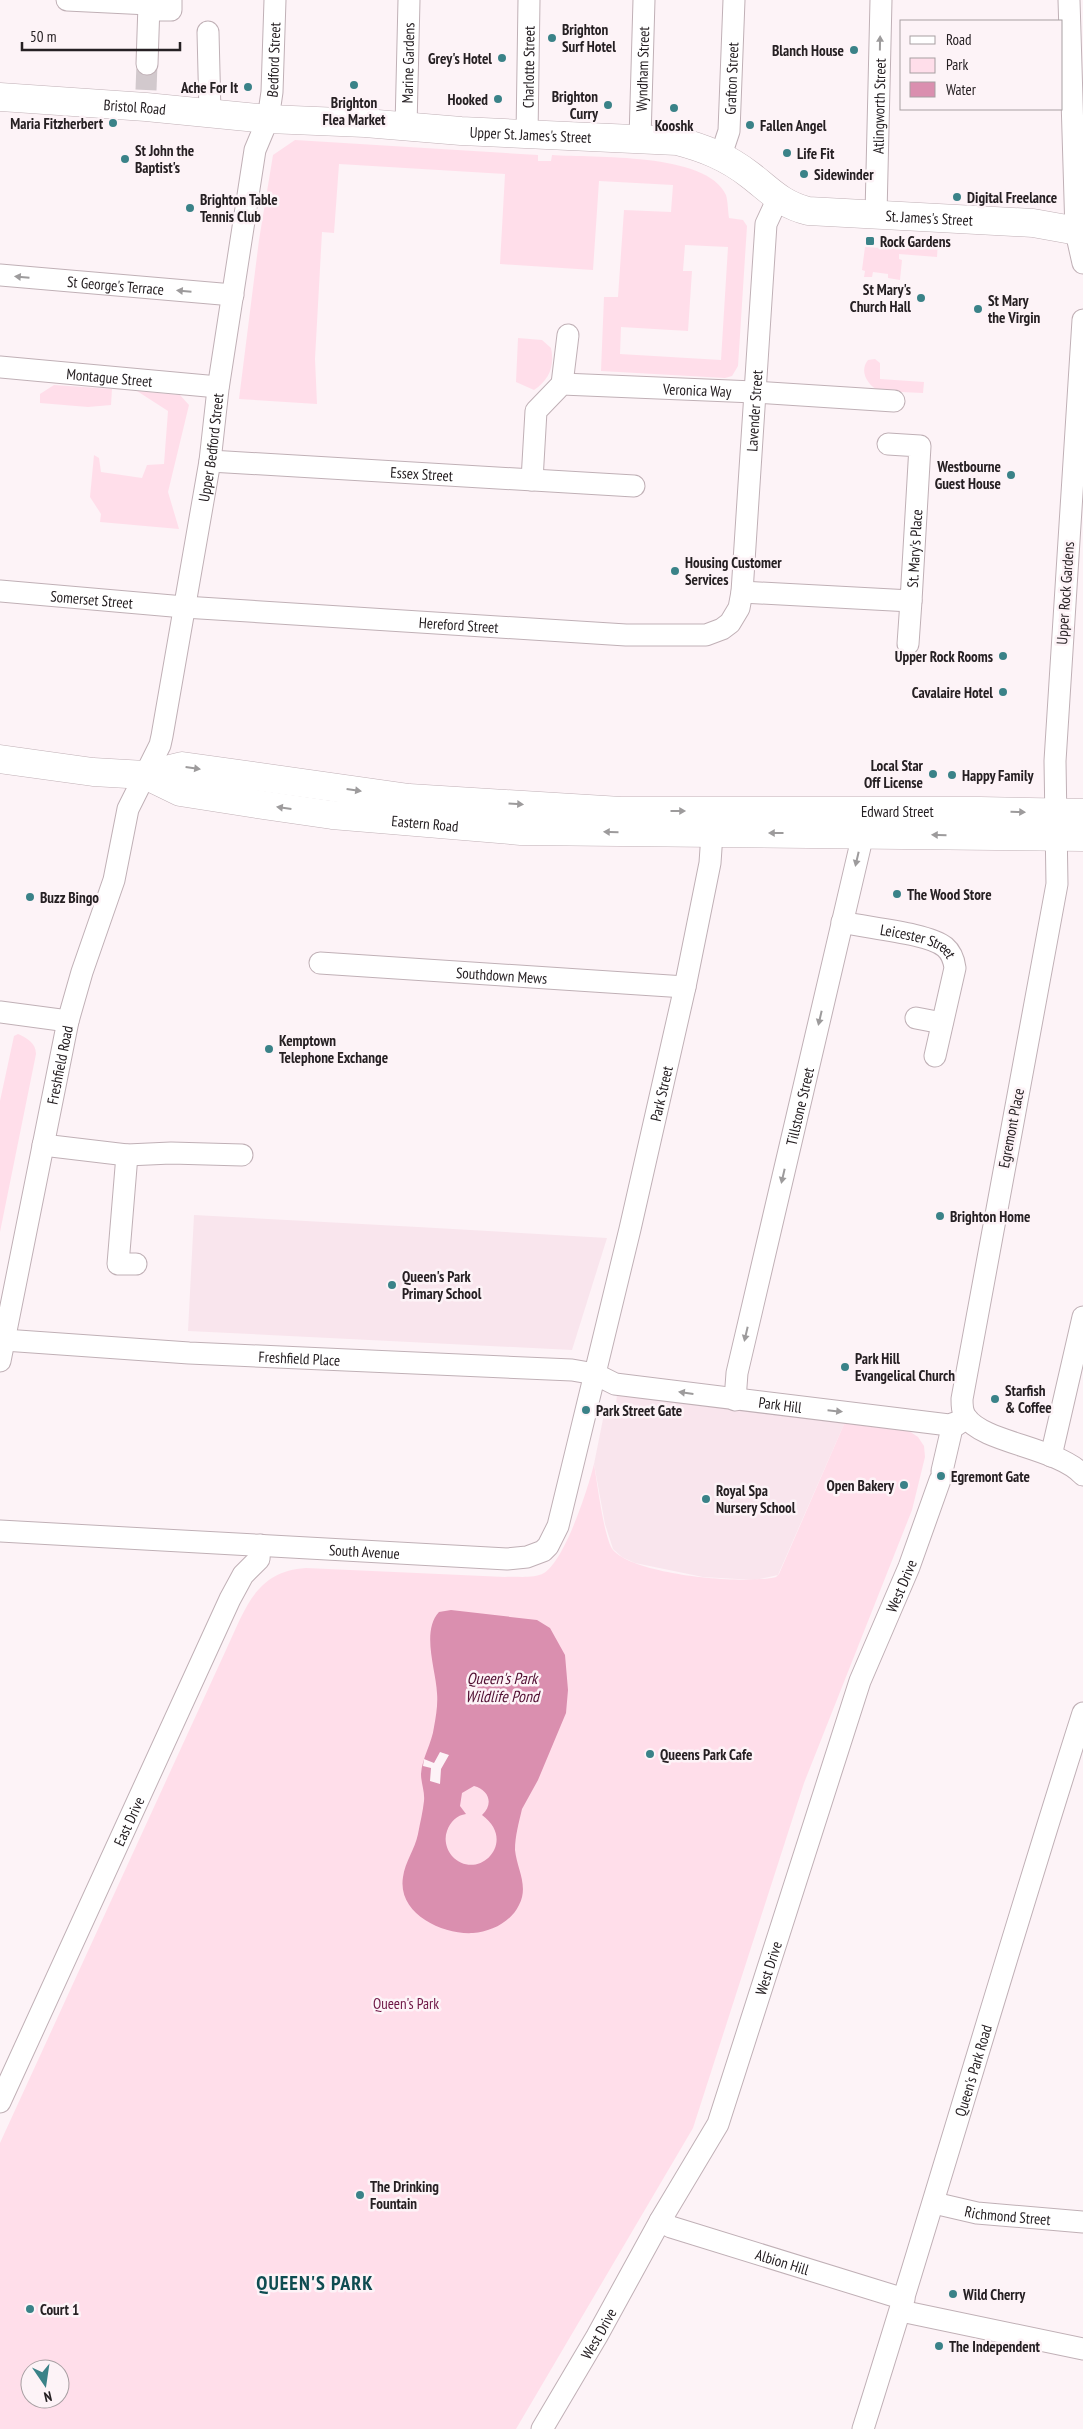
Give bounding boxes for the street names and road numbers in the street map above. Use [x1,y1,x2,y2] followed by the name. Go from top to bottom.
[262,22,284,98] street label: Bedford Street
[397,22,418,104] street label: Marine Gardens
[518,26,538,108] street label: Charlotte Street
[631,26,653,112] street label: Wyndham Street
[720,42,742,115] street label: Grafton Street
[868,58,889,154] street label: Atlingworth Street
[103,95,167,118] street label: Bristol Road
[469,122,592,147] street label: Upper St. James's Street
[885,206,973,229] street label: St. James's Street
[66,271,165,299] street label: St George's Terrace
[66,364,153,390] street label: Montague Street
[742,369,766,452] street label: Lavender Street
[662,379,732,401] street label: Veronica Way
[194,392,227,503] street label: Upper Bedford Street
[390,462,453,485] street label: Essex Street
[902,509,926,588] street label: St. Mary's Place
[1052,541,1078,645] street label: Upper Rock Gardens
[50,586,134,612] street label: Somerset Street
[418,612,499,636] street label: Hereford Street
[861,802,934,821] street label: Edward Street
[391,811,459,835] street label: Eastern Road
[879,919,961,961] street label: Leicester Street
[455,962,548,987] street label: Southdown Mews
[42,1024,76,1106] street label: Freshfield Road
[645,1064,676,1123] street label: Park Street
[781,1065,818,1147] street label: Tillstone Street
[994,1086,1028,1170] street label: Egremont Place
[258,1347,341,1369] street label: Freshfield Place
[757,1392,803,1416] street label: Park Hill
[329,1540,400,1563] street label: South Avenue
[881,1557,920,1615] street label: West Drive
[109,1793,148,1849] street label: East Drive
[750,1939,786,1997] street label: West Drive
[950,2022,996,2118] street label: Queen's Park Road
[963,2201,1051,2229] street label: Richmond Street
[753,2244,812,2279] street label: Albion Hill
[576,2305,620,2362] street label: West Drive

